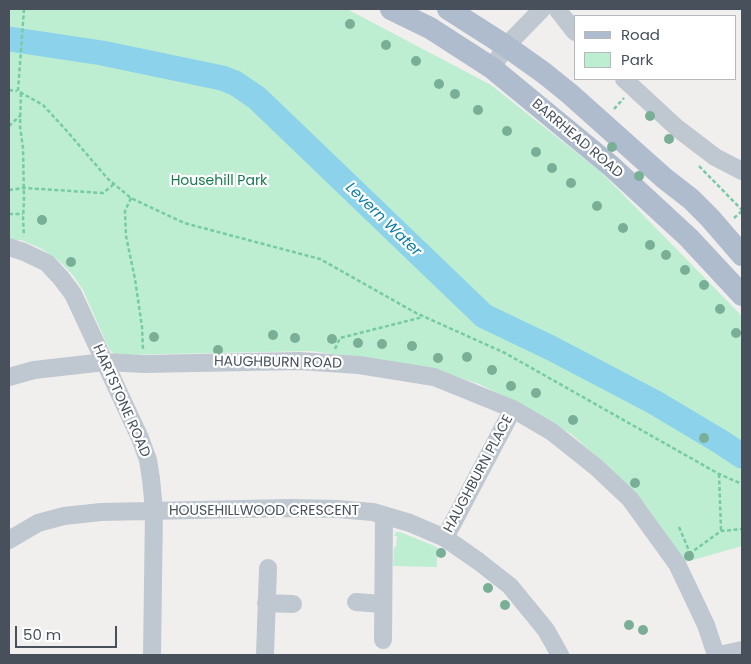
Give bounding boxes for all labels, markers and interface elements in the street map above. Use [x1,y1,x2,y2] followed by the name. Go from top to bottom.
[574,15,736,80] legend
[621,24,660,45] text: Road
[621,49,653,70] text: Park
[528,96,626,182] street label: BARRHEAD ROAD
[171,173,267,189] park label: Househill Park
[341,179,425,261] water label: Levern Water
[89,342,153,460] street label: HARTSTONE ROAD
[214,353,342,373] street label: HAUGHBURN ROAD
[441,412,517,536] street label: HAUGHBURN PLACE
[169,503,359,519] street label: HOUSEHILLWOOD CRESCENT
[18,616,120,648] scale bar
[23,624,61,645] text: 50 m

